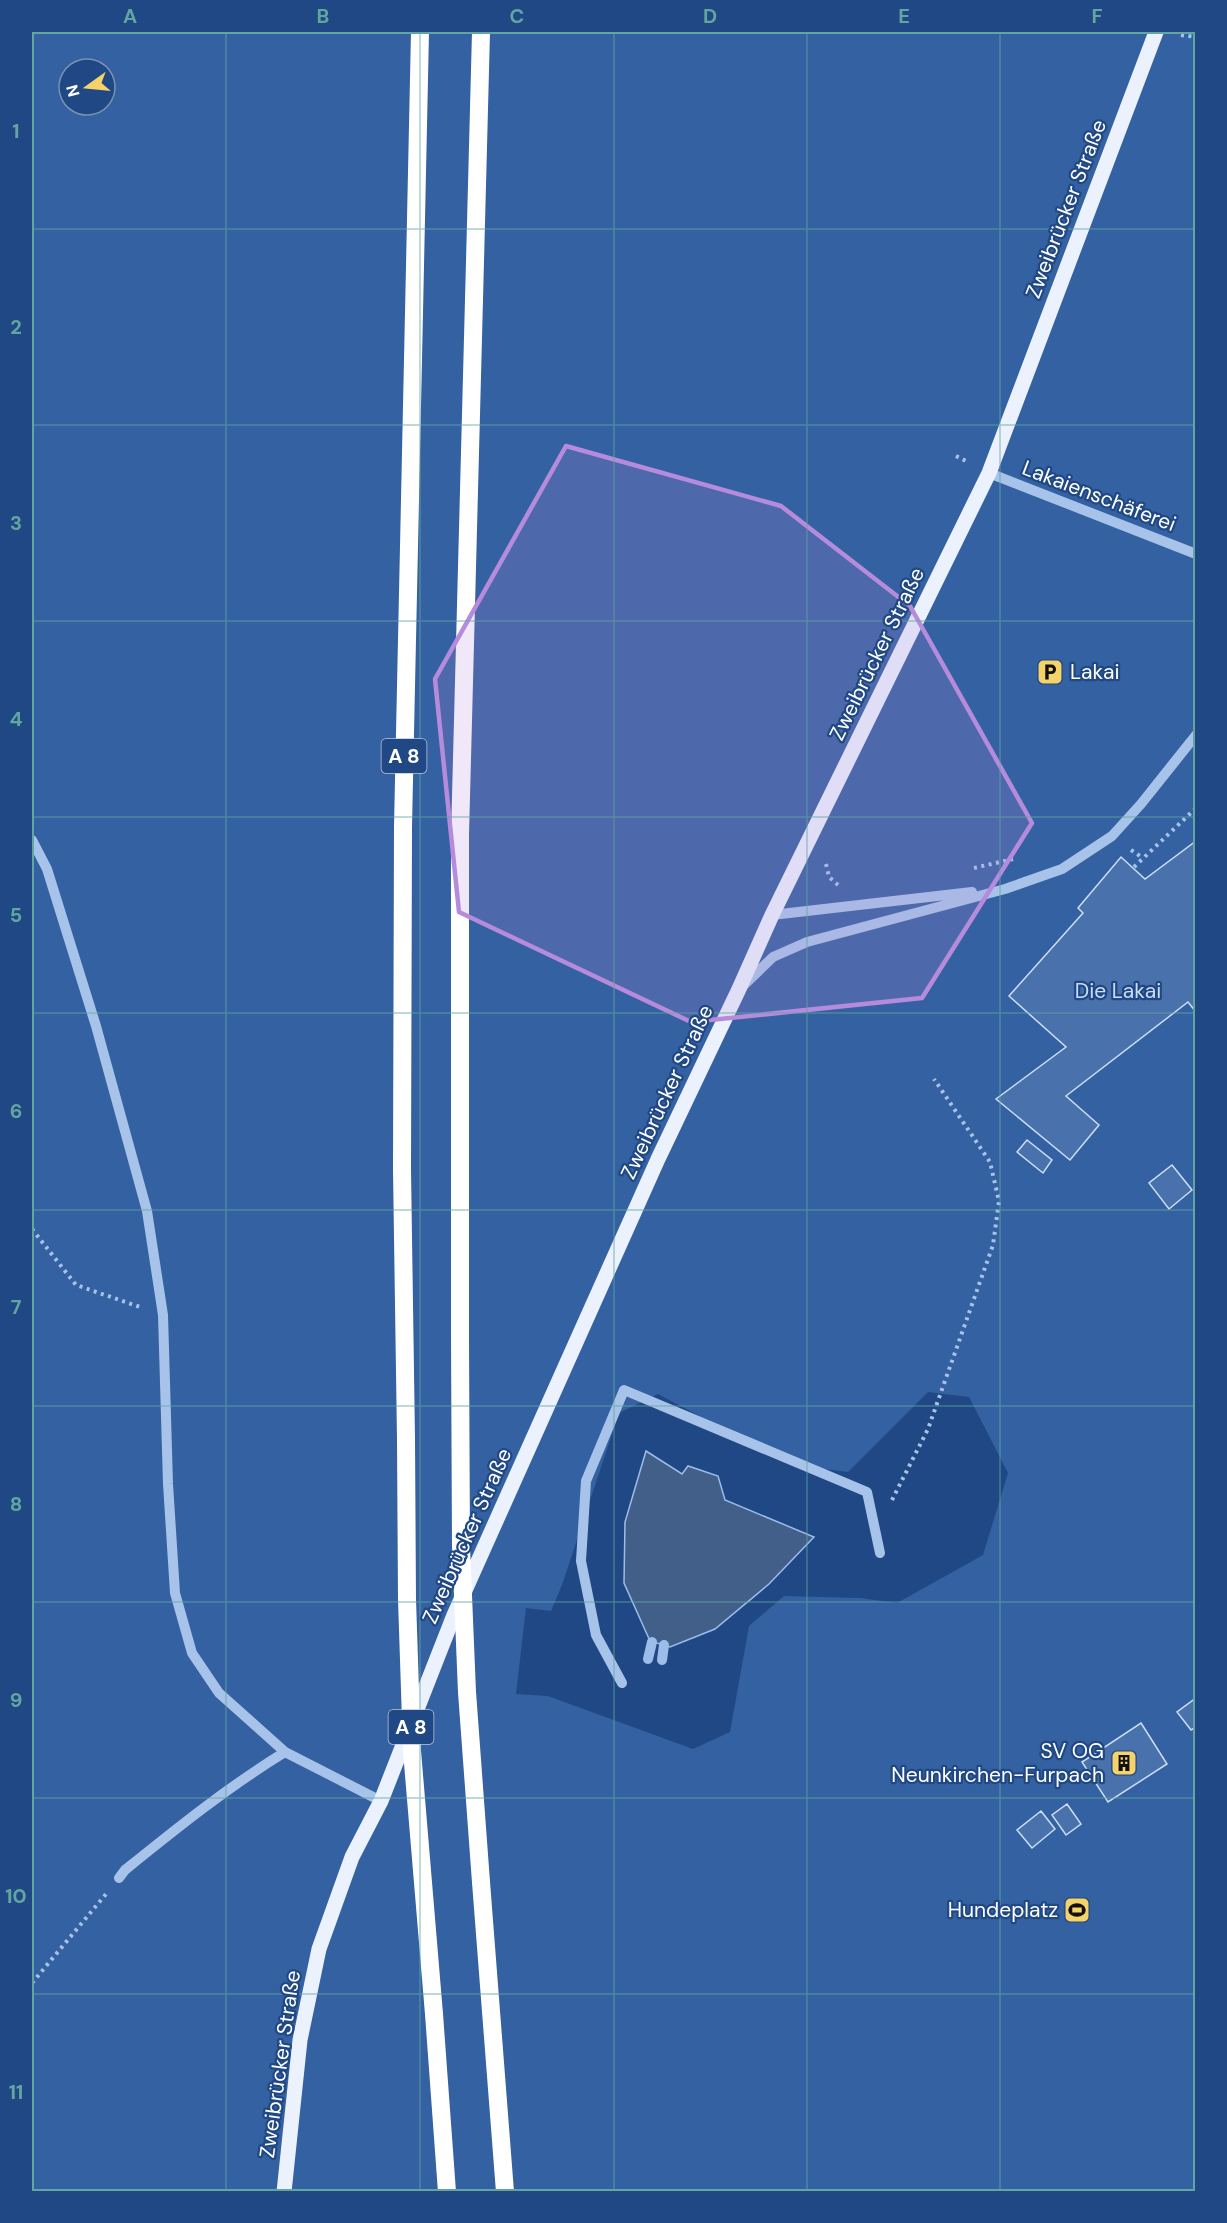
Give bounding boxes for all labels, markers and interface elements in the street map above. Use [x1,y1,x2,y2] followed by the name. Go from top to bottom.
[123,3,137,29] text: A
[317,3,329,29] text: B
[510,3,524,29] text: C
[703,3,717,29] text: D
[898,3,910,29] text: E
[1091,3,1103,29] text: F
[57,57,117,117] north arrow
[61,82,85,99] text: N
[1019,116,1113,302] street label: Zweibrücker Straße
[12,118,20,144] text: 1
[10,314,22,340] text: 2
[1018,454,1180,538] street label: Lakaienschäferei
[10,510,22,536] text: 3
[823,563,931,745] street label: Zweibrücker Straße
[1035,657,1065,687] parking icon: Lakai
[1070,658,1119,686] place label: Lakai
[10,706,23,732] text: 4
[382,739,426,773] road number: A 8
[10,902,22,928] text: 5
[1075,977,1161,1005] park label: Die Lakai
[614,1000,720,1184] street label: Zweibrücker Straße
[10,1098,22,1124] text: 6
[11,1294,22,1320] text: 7
[416,1444,518,1628] street label: Zweibrücker Straße
[10,1491,22,1517] text: 8
[10,1687,22,1713] text: 9
[388,1710,434,1744] road number: A 8
[891,1737,1104,1789] place label: SV OG Neunkirchen-Furpach
[1109,1748,1139,1778] building icon: SV OG Neunkirchen-Furpach
[5,1883,27,1909] text: 10
[1062,1895,1092,1925] sports icon: Hundeplatz
[948,1896,1058,1924] place label: Hundeplatz
[253,1968,307,2160] street label: Zweibrücker Straße
[9,2079,23,2105] text: 11

